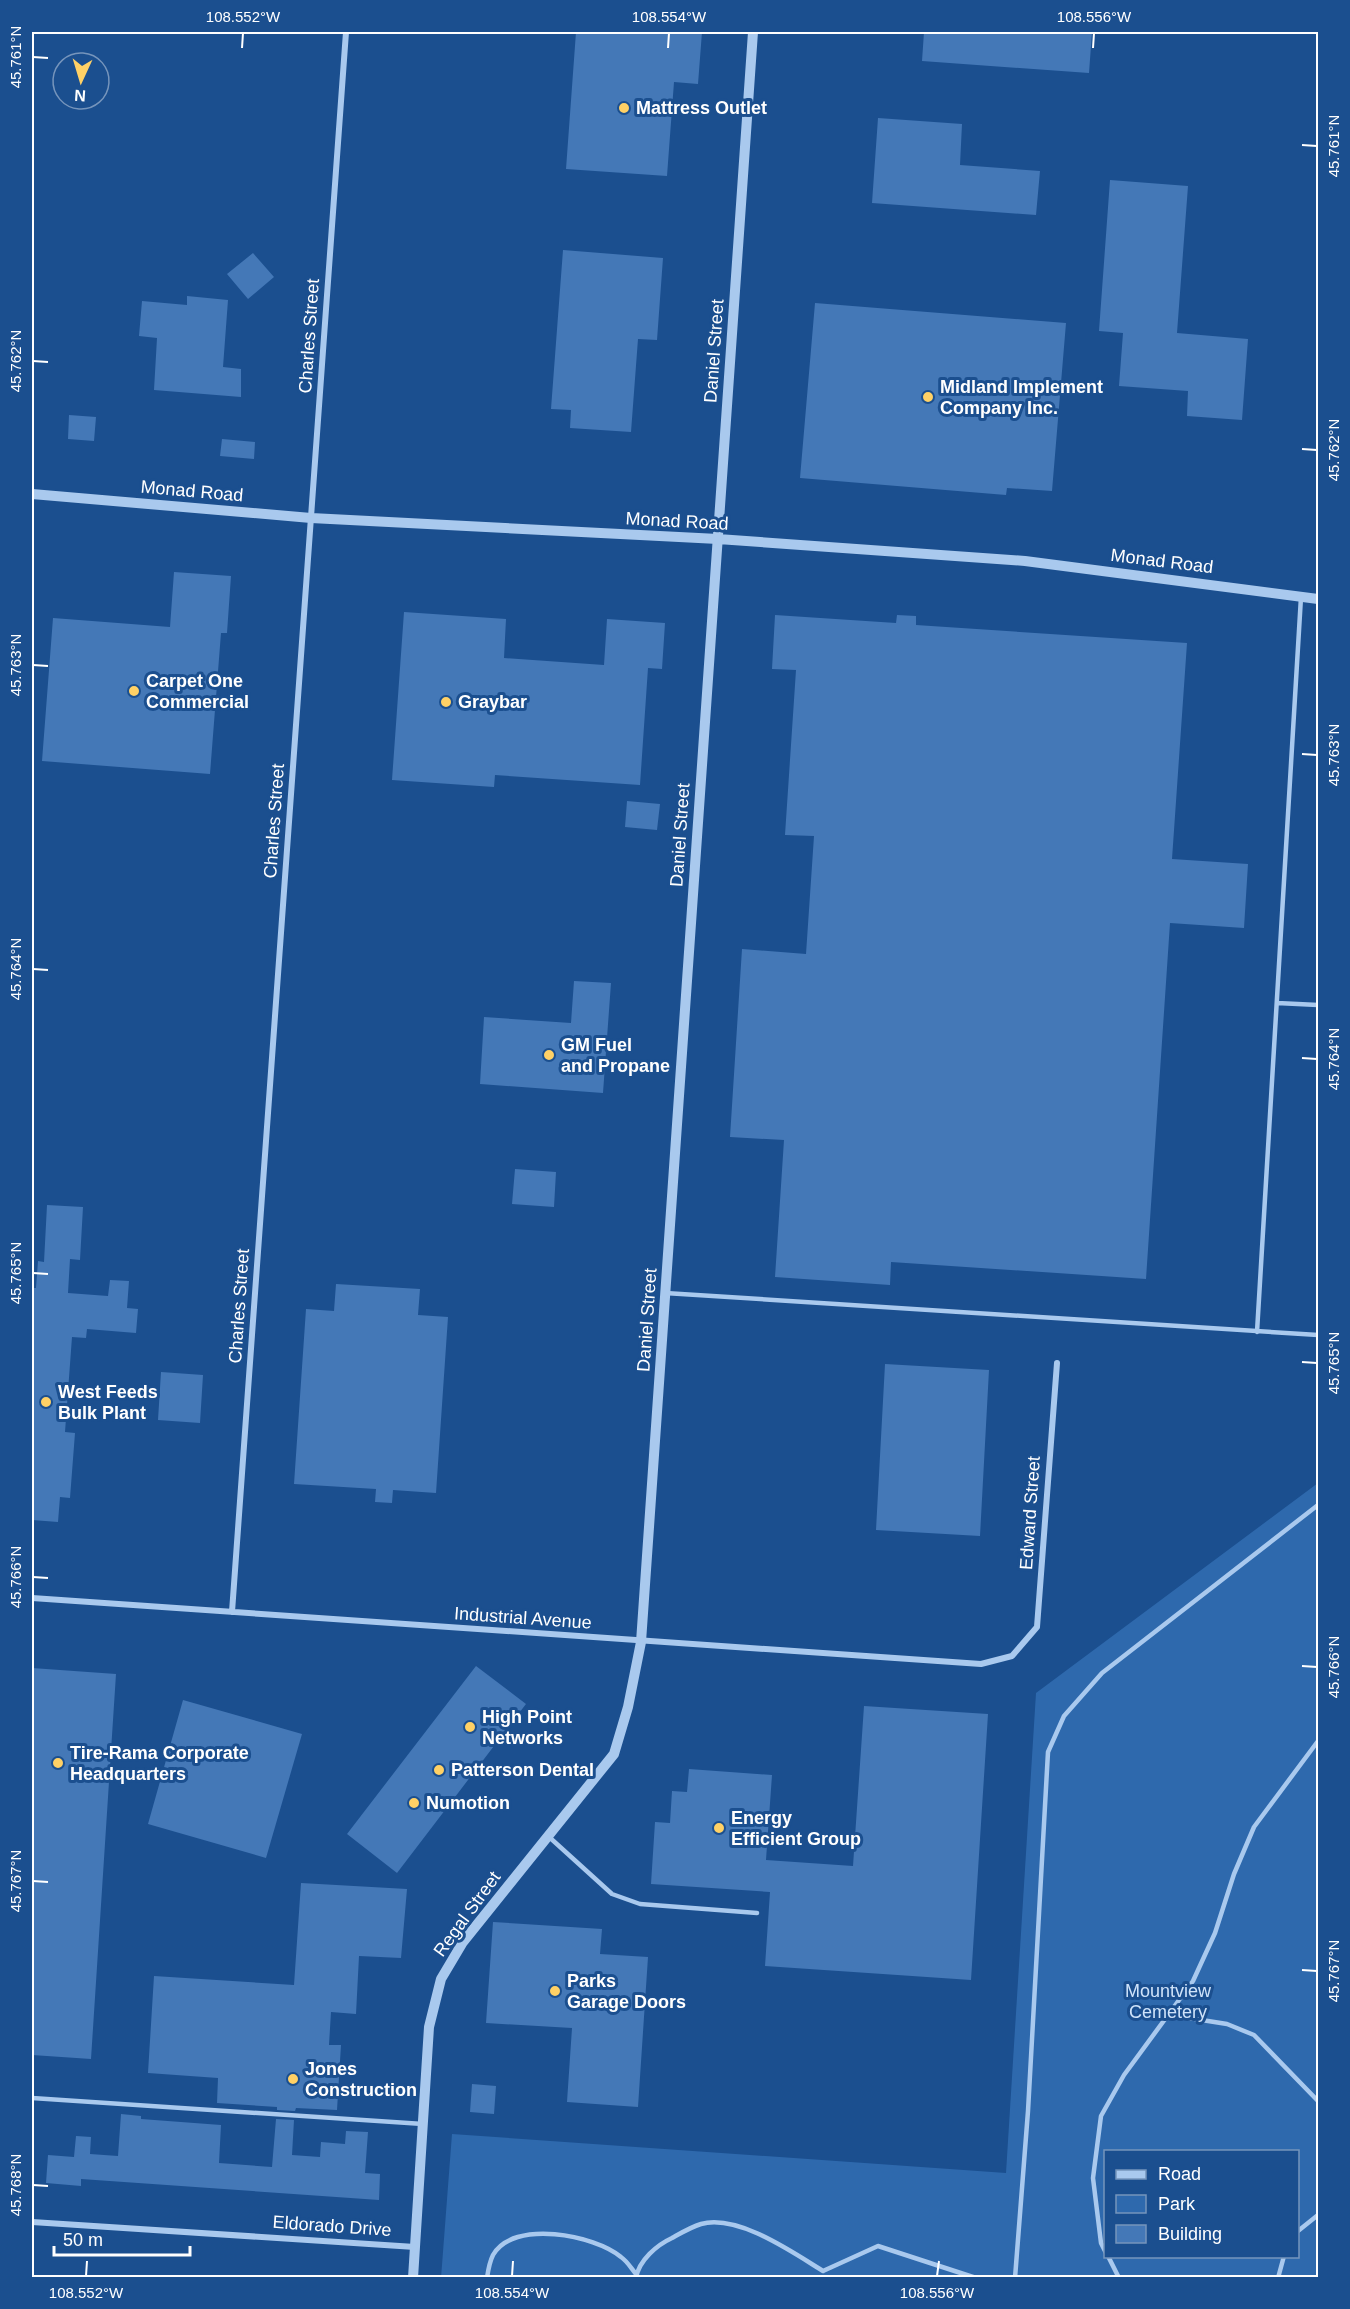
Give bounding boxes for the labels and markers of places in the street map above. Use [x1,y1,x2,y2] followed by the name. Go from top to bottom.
[636,98,767,118] place label: Mattress Outlet
[617,101,631,115] marker: Mattress Outlet
[940,377,1103,418] place label: Midland Implement Company Inc.
[921,390,935,404] marker: Midland Implement Company Inc.
[146,671,249,712] place label: Carpet One Commercial
[127,684,141,698] marker: Carpet One Commercial
[458,692,527,712] place label: Graybar
[439,695,453,709] marker: Graybar
[561,1035,670,1076] place label: GM Fuel and Propane
[542,1048,556,1062] marker: GM Fuel and Propane
[58,1382,158,1423] place label: West Feeds Bulk Plant
[39,1395,53,1409] marker: West Feeds Bulk Plant
[482,1707,572,1748] place label: High Point Networks
[463,1720,477,1734] marker: High Point Networks
[70,1743,249,1784] place label: Tire-Rama Corporate Headquarters
[51,1756,65,1770] marker: Tire-Rama Corporate Headquarters
[451,1760,594,1780] place label: Patterson Dental
[432,1763,446,1777] marker: Patterson Dental
[426,1793,510,1813] place label: Numotion
[407,1796,421,1810] marker: Numotion
[731,1808,861,1849] place label: Energy Efficient Group
[712,1821,726,1835] marker: Energy Efficient Group
[567,1971,686,2012] place label: Parks Garage Doors
[548,1984,562,1998] marker: Parks Garage Doors
[305,2059,417,2100] place label: Jones Construction
[286,2072,300,2086] marker: Jones Construction

